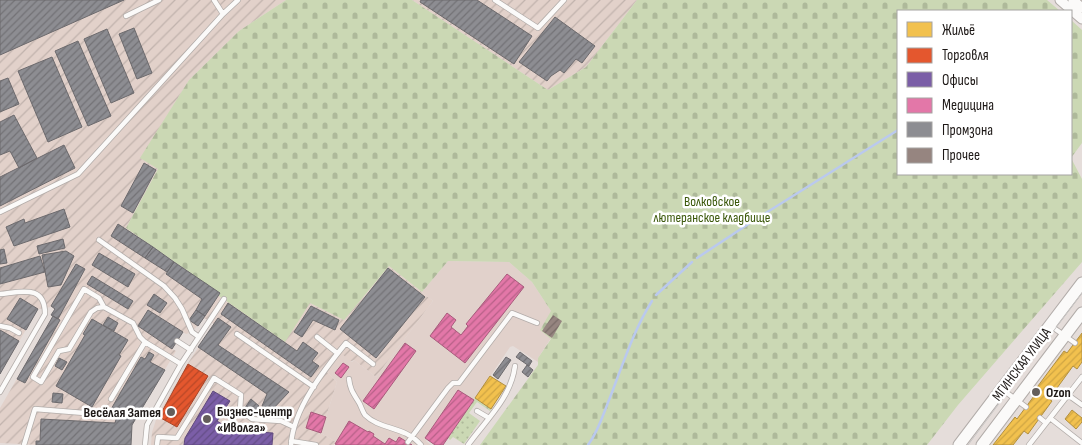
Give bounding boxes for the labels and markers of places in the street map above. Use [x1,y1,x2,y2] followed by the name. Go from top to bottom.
[1046,384,1071,401] place label: Ozon
[1030,386,1042,398] marker: Ozon
[217,403,292,436] place label: Бизнес-центр «Иволга»
[84,404,161,421] place label: Весёлая Затея
[165,406,177,418] marker: Весёлая Затея
[201,413,213,425] marker: Бизнес-центр «Иволга»

